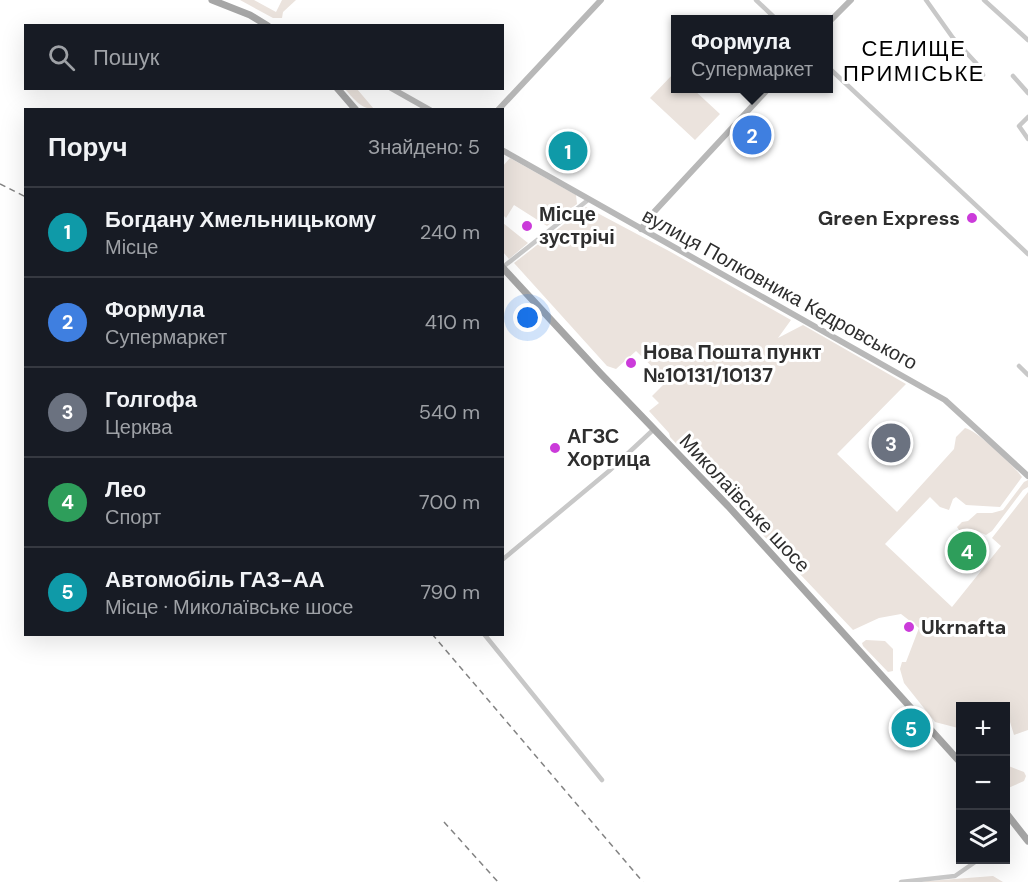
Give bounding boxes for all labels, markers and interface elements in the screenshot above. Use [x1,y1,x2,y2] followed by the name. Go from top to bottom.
[671,15,833,93] popup
[24,24,504,90] search box
[691,27,790,56] text: Формула
[843,34,985,88] district label: СЕЛИЩЕ ПРИМІСЬКЕ
[45,41,78,74] icon: search
[93,43,159,72] text: Пошук
[691,56,813,82] text: Супермаркет
[732,112,771,158] pin: 2
[548,128,588,174] pin: 1
[48,130,128,164] text: Поруч
[368,134,480,160] text: Знайдено: 5
[539,201,615,250] place label: Місце зустрічі
[638,202,922,376] street label: вулиця Полковника Кедровського
[105,205,376,234] text: Богдану Хмельницькому
[818,205,960,231] place label: Green Express
[965,211,979,225] marker: Green Express
[64,219,71,245] text: 1
[420,219,480,245] text: 240 m
[520,219,534,233] marker: Місце зустрічі
[105,234,158,260] text: Місце
[105,295,205,324] text: Формула
[513,303,542,332] your location
[62,309,73,335] text: 2
[425,309,480,335] text: 410 m
[105,324,227,350] text: Супермаркет
[643,339,822,388] place label: Нова Пошта пункт №10131/10137
[624,356,638,370] marker: Нова Пошта пункт №10131/10137
[105,385,197,414] text: Голгофа
[61,399,74,425] text: 3
[419,399,480,425] text: 540 m
[105,414,172,440] text: Церква
[872,420,910,466] pin: 3
[567,423,651,472] place label: АГЗС Хортица
[674,428,816,578] street label: Миколаївське шосе
[548,441,562,455] marker: АГЗС Хортица
[105,475,146,504] text: Лео
[61,489,74,515] text: 4
[419,489,480,515] text: 700 m
[105,504,161,530] text: Спорт
[948,528,986,574] pin: 4
[105,565,325,594] text: Автомобіль ГАЗ-АА
[61,579,74,605] text: 5
[420,579,480,605] text: 790 m
[105,594,353,620] text: Місце · Миколаївське шосе
[921,614,1006,640] place label: Ukrnafta
[902,620,916,634] marker: Ukrnafta
[956,702,1010,864] map controls
[956,702,1010,756] button: +
[892,706,930,750] pin: 5
[956,756,1010,810] button: −
[956,810,1010,864] button: layers

